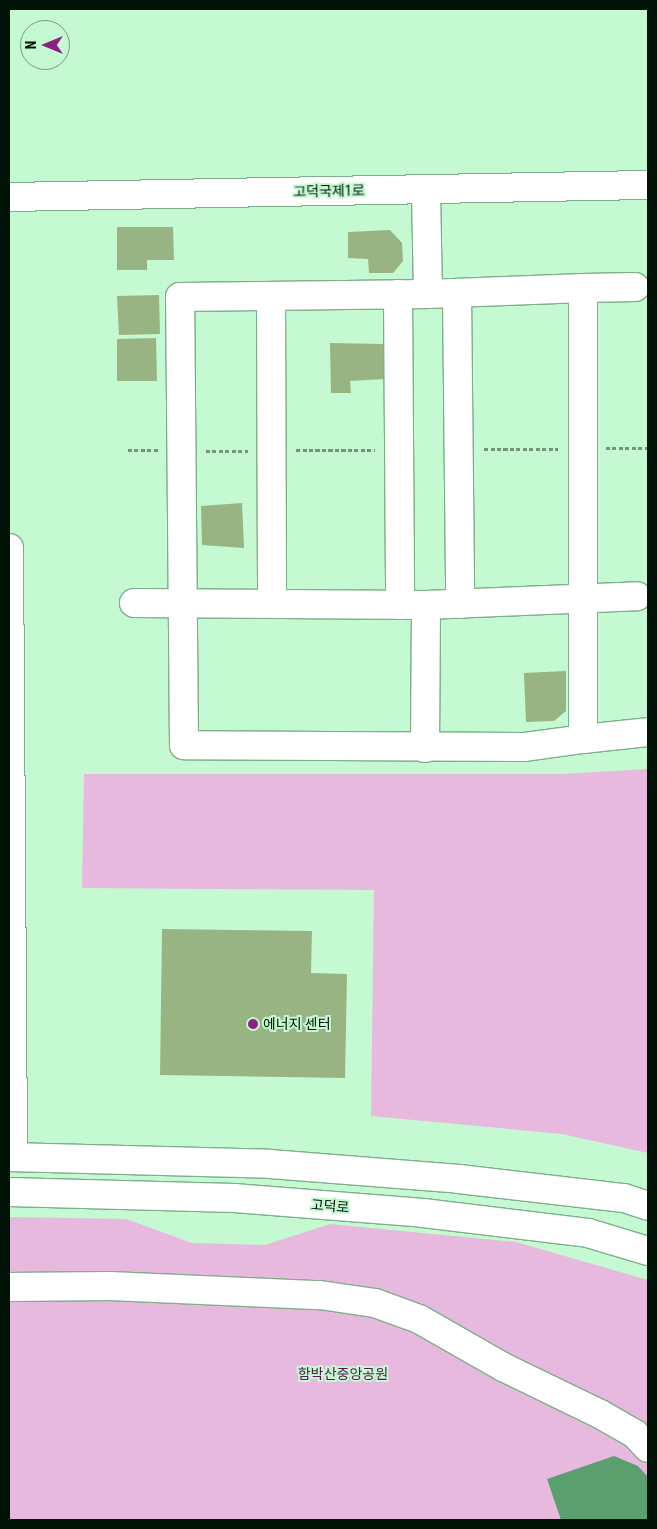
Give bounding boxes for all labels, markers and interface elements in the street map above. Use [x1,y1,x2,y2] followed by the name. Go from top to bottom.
[20,20,70,70] north arrow
[23,41,39,49] text: N
[293,182,365,200] street label: 고덕국제1로
[263,1016,331,1032] place label: 에너지 센터
[247,1018,259,1030] marker: 에너지 센터
[310,1196,350,1216] street label: 고덕로
[298,1366,388,1382] park label: 함박산중앙공원

